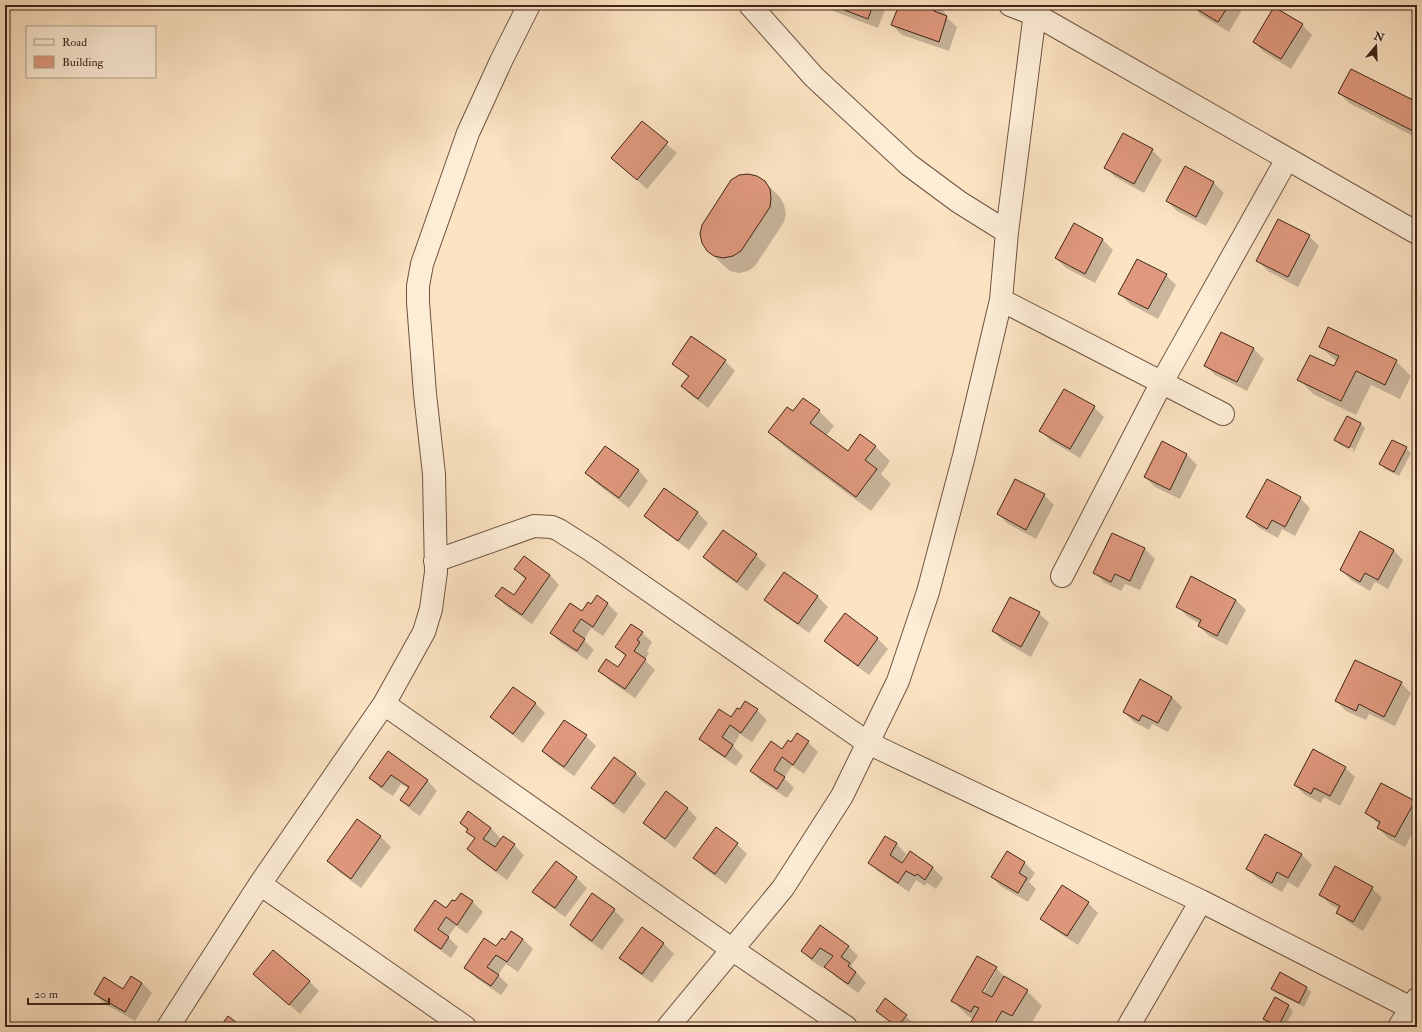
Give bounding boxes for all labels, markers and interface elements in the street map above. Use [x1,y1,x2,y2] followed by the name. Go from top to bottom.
[26,26,156,78] legend
[1356,26,1396,66] north arrow
[1371,29,1387,45] text: N
[62,35,87,50] text: Road
[62,55,105,70] text: Building
[28,980,109,1006] scale bar
[34,987,59,1002] text: 20 m

